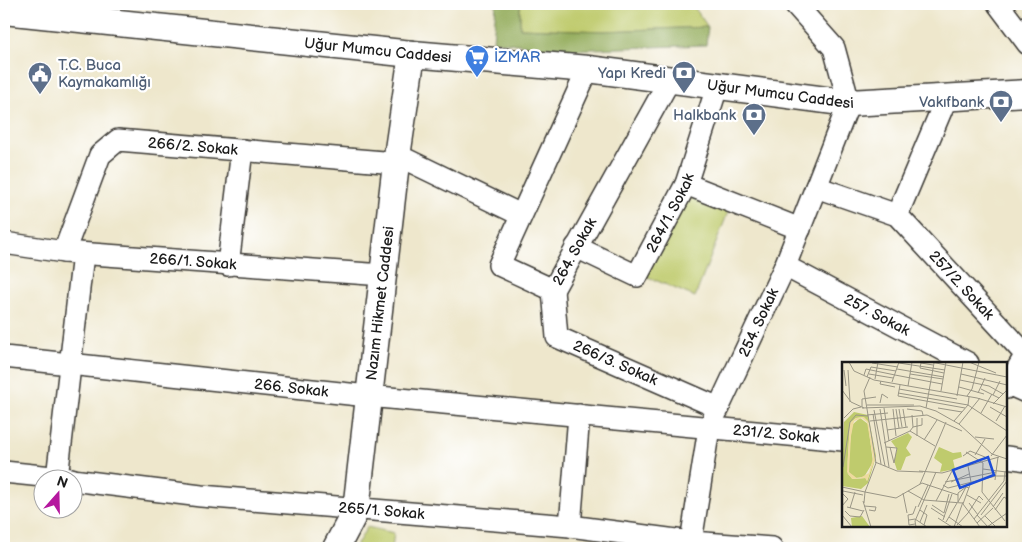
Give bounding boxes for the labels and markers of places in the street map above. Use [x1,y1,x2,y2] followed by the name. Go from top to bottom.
[464,44,490,78] supermarket icon: İZMAR
[494,48,541,67] place label: İZMAR
[58,56,151,92] place label: T.C. Buca Kaymakamlığı
[671,60,697,94] bank icon: Yapı Kredi
[27,61,53,95] public building icon: T.C. Buca Kaymakamlığı
[597,64,666,83] place label: Yapı Kredi
[988,89,1014,123] bank icon: Vakıfbank
[919,93,985,112] place label: Vakıfbank
[741,102,767,136] bank icon: Halkbank
[673,106,737,125] place label: Halkbank

